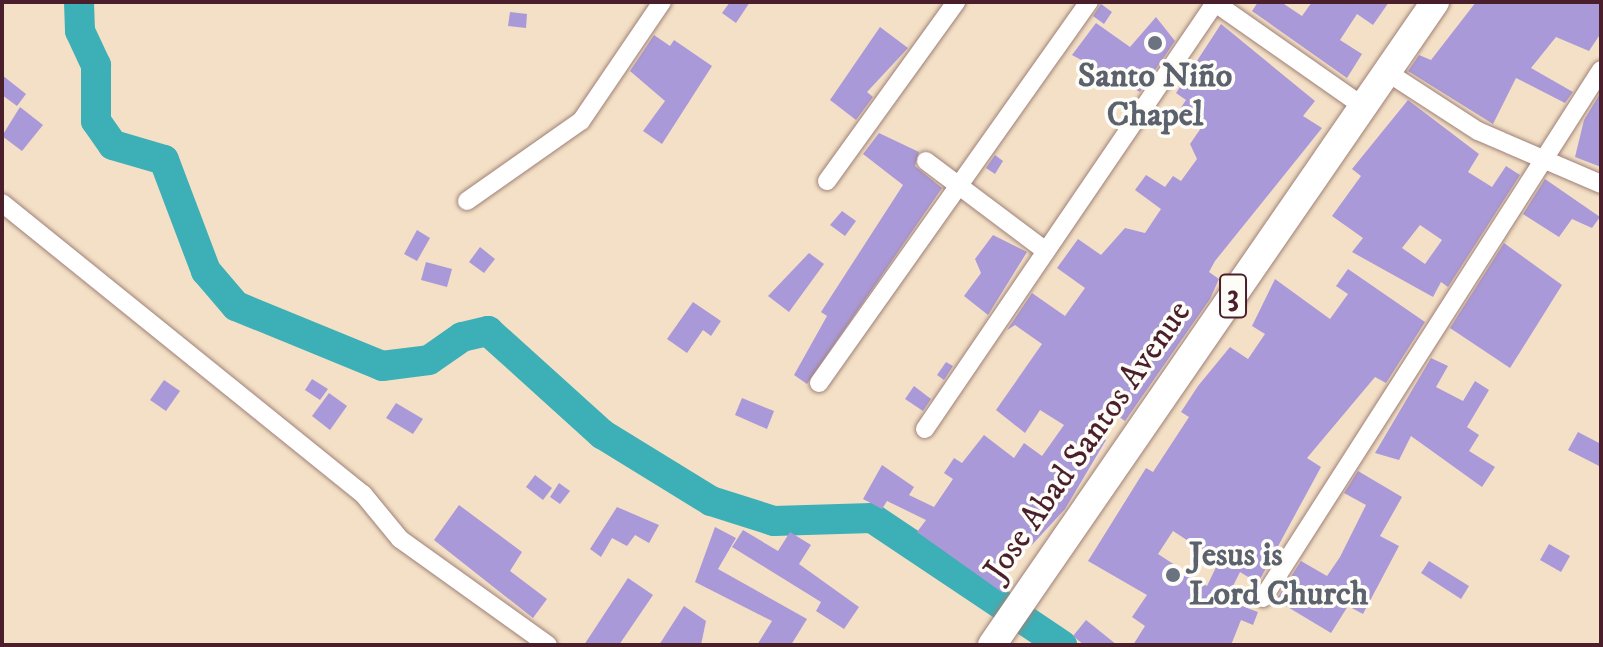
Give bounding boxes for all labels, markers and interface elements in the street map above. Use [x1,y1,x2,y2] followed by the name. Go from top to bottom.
[1146,34,1164,52] marker: Santo Niño Chapel
[1078,56,1232,136] place label: Santo Niño Chapel
[1219,268,1247,324] road number: 3
[976,293,1200,589] street label: Jose Abad Santos Avenue
[1189,535,1368,614] place label: Jesus is Lord Church
[1164,566,1182,584] marker: Jesus is Lord Church

